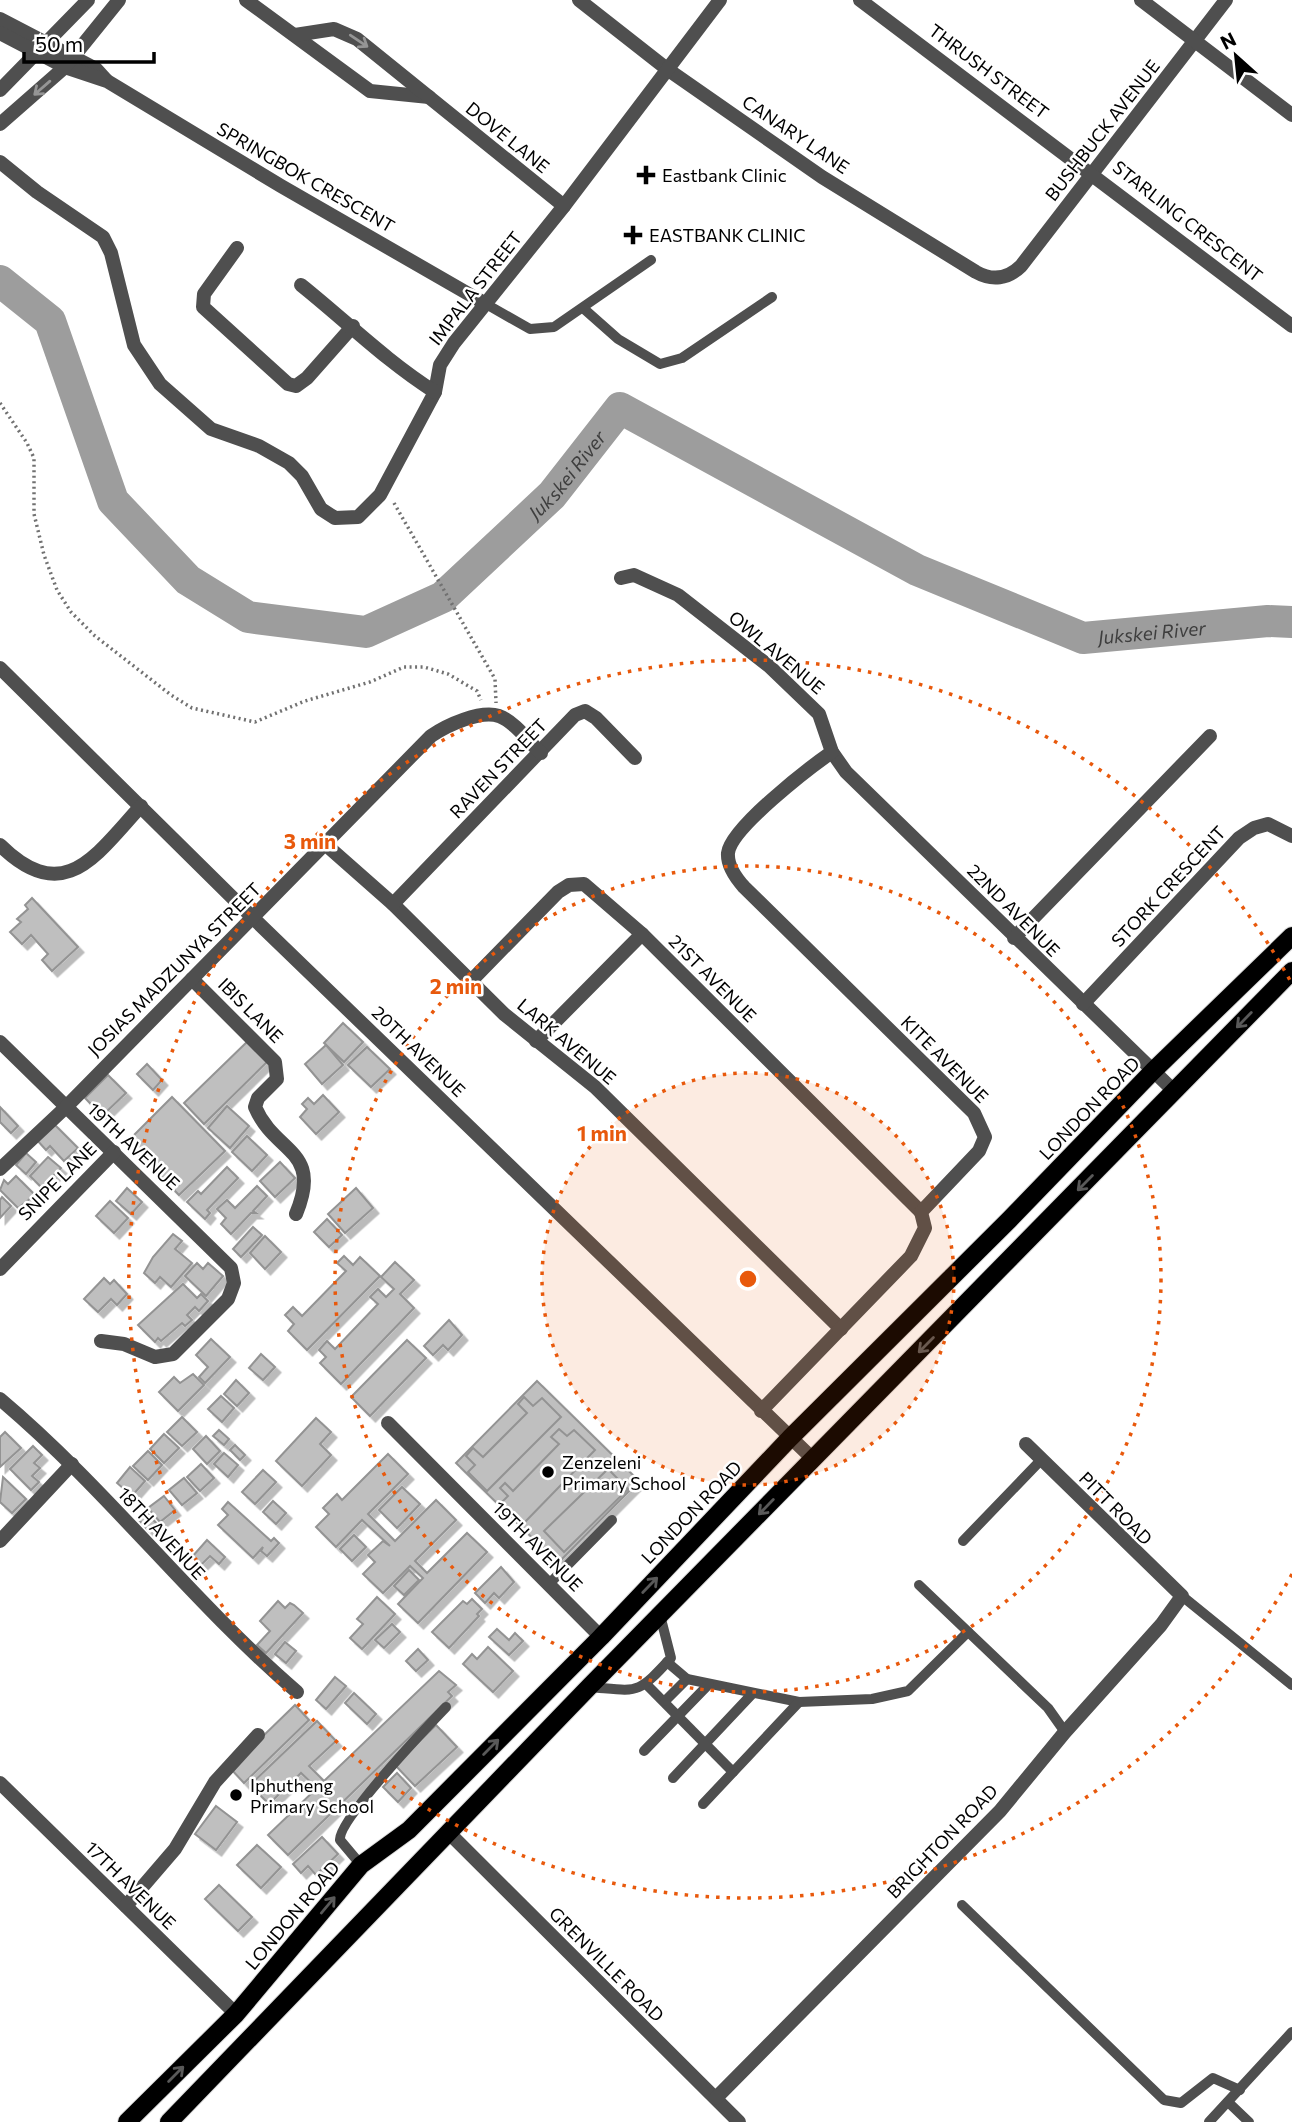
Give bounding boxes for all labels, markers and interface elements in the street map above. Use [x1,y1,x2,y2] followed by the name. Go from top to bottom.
[925,19,1053,123] street label: THRUSH STREET
[24,21,154,65] scale bar
[1201,21,1271,91] north arrow
[1216,27,1240,54] text: N
[35,31,83,56] text: 50 m
[349,34,368,48] one-way arrow
[1040,55,1164,205] street label: BUSHBUCK AVENUE
[33,79,51,95] one-way arrow
[738,90,854,178] street label: CANARY LANE
[462,97,554,177] street label: DOVE LANE
[213,117,399,237] street label: SPRINGBOK CRESCENT
[1109,156,1267,286] street label: STARLING CRESCENT
[662,164,787,186] place label: Eastbank Clinic
[636,165,656,185] marker: Eastbank Clinic
[649,224,806,246] place label: EASTBANK CLINIC
[623,225,643,245] marker: EASTBANK CLINIC
[424,227,526,349] street label: IMPALA STREET
[521,424,611,525] water label: Jukskei River
[725,606,829,698] street label: OWL AVENUE
[1095,615,1208,648] water label: Jukskei River
[445,714,551,822] street label: RAVEN STREET
[1106,821,1230,951] street label: STORK CRESCENT
[284,828,336,853] text: 3 min
[963,859,1065,961] street label: 22ND AVENUE
[83,878,265,1060] street label: JOSIAS MADZUNYA STREET
[665,930,761,1026] street label: 21ST AVENUE
[214,973,288,1047] street label: IBIS LANE
[430,973,482,998] text: 2 min
[513,993,621,1089] street label: LARK AVENUE
[368,1001,470,1101] street label: 20TH AVENUE
[897,1011,993,1107] street label: KITE AVENUE
[1236,1011,1253,1028] one-way arrow
[1034,1052,1144,1164] street label: LONDON ROAD
[83,1098,185,1194] street label: 19TH AVENUE
[577,1120,627,1145] text: 1 min
[13,1137,101,1225] street label: SNIPE LANE
[1077,1174,1094,1191] one-way arrow
[736,1267,760,1291] centre of rings
[917,1336,934,1353] one-way arrow
[562,1451,686,1494] place label: Zenzeleni Primary School
[636,1456,746,1568] street label: LONDON ROAD
[540,1464,556,1480] marker: Zenzeleni Primary School
[1075,1467,1157,1549] street label: PITT ROAD
[114,1482,210,1584] street label: 18TH AVENUE
[488,1496,588,1596] street label: 19TH AVENUE
[758,1498,775,1515] one-way arrow
[642,1577,659,1594] one-way arrow
[482,1739,499,1756] one-way arrow
[250,1774,374,1817] place label: Iphutheng Primary School
[882,1780,1002,1902] street label: BRIGHTON ROAD
[228,1787,244,1803] marker: Iphutheng Primary School
[81,1836,181,1934] street label: 17TH AVENUE
[240,1856,344,1974] street label: LONDON ROAD
[320,1896,335,1914] one-way arrow
[545,1902,669,2026] street label: GRENVILLE ROAD
[167,2065,184,2082] one-way arrow

